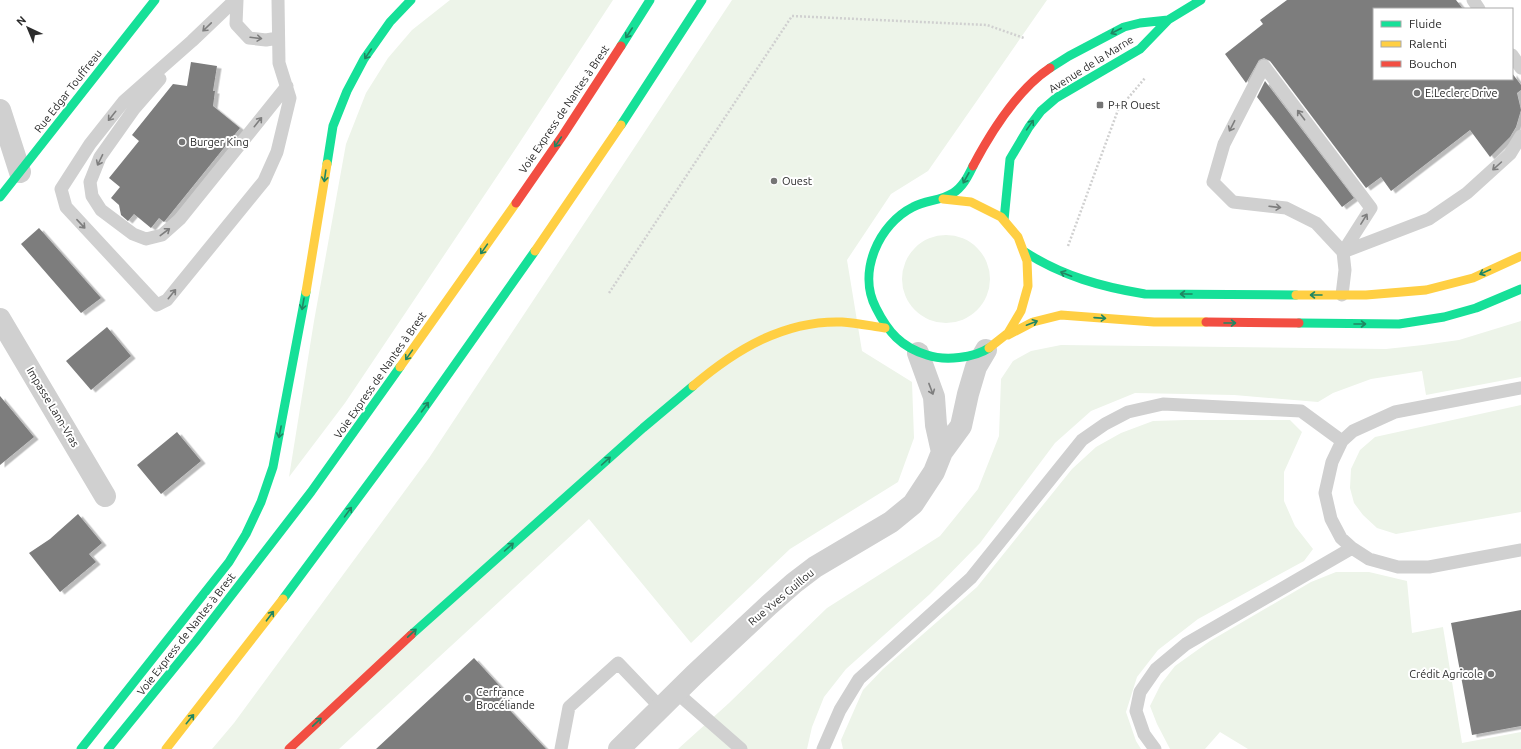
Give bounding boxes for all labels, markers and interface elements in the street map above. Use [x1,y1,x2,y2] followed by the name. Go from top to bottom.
[8,8,48,48] north arrow
[1373,8,1513,80] legend
[14,14,28,28] text: N
[1409,17,1442,30] text: Fluide
[202,22,212,32] one-way arrow
[625,27,633,38] one-way arrow
[1111,28,1123,35] one-way arrow
[1047,33,1135,95] street label: Avenue de la Marne
[249,35,262,42] one-way arrow
[1409,37,1447,50] text: Ralenti
[517,42,612,175] street label: Voie Express de Nantes à Brest
[32,47,104,135] street label: Rue Edgar Touffreau
[364,49,372,60] one-way arrow
[1409,57,1457,70] text: Bouchon
[1425,87,1498,99] place label: E.Leclerc Drive
[1412,88,1422,98] marker: E.Leclerc Drive
[1108,99,1161,111] place label: P+R Ouest
[1095,100,1105,110] marker: P+R Ouest
[1297,109,1305,120] one-way arrow
[108,111,117,122] one-way arrow
[253,116,262,127] one-way arrow
[1026,120,1034,131] one-way arrow
[1228,120,1236,132] one-way arrow
[190,136,249,148] place label: Burger King
[554,136,562,147] one-way arrow
[177,137,187,147] marker: Burger King
[96,154,103,166] one-way arrow
[1492,162,1502,171] one-way arrow
[321,169,329,182] one-way arrow
[961,172,969,184] one-way arrow
[782,175,813,187] place label: Ouest
[769,176,779,186] marker: Ouest
[1268,203,1281,211] one-way arrow
[1360,214,1368,225] one-way arrow
[76,218,85,228] one-way arrow
[160,228,171,236] one-way arrow
[480,243,488,254] one-way arrow
[1480,269,1492,276] one-way arrow
[1060,270,1072,278] one-way arrow
[167,289,176,300] one-way arrow
[1180,290,1193,298] one-way arrow
[1310,291,1323,299] one-way arrow
[299,297,307,310] one-way arrow
[332,309,429,441] street label: Voie Express de Nantes à Brest
[1093,315,1106,322] one-way arrow
[1026,319,1038,327] one-way arrow
[1223,319,1236,327] one-way arrow
[1353,320,1366,328] one-way arrow
[405,349,413,360] one-way arrow
[24,365,82,449] street label: Impasse Lann-Vras
[928,383,936,395] one-way arrow
[421,402,429,413] one-way arrow
[276,425,284,438] one-way arrow
[601,456,611,465] one-way arrow
[344,507,352,518] one-way arrow
[504,542,514,552] one-way arrow
[746,566,816,628] street label: Rue Yves Guillou
[135,570,238,698] street label: Voie Express de Nantes à Brest
[266,610,274,621] one-way arrow
[407,629,417,638] one-way arrow
[1409,668,1483,680] place label: Crédit Agricole
[1486,669,1496,679] marker: Crédit Agricole
[476,686,535,711] place label: Cerfrance Brocéliande
[463,693,473,703] marker: Cerfrance Brocéliande
[186,713,195,724] one-way arrow
[312,718,322,727] one-way arrow

